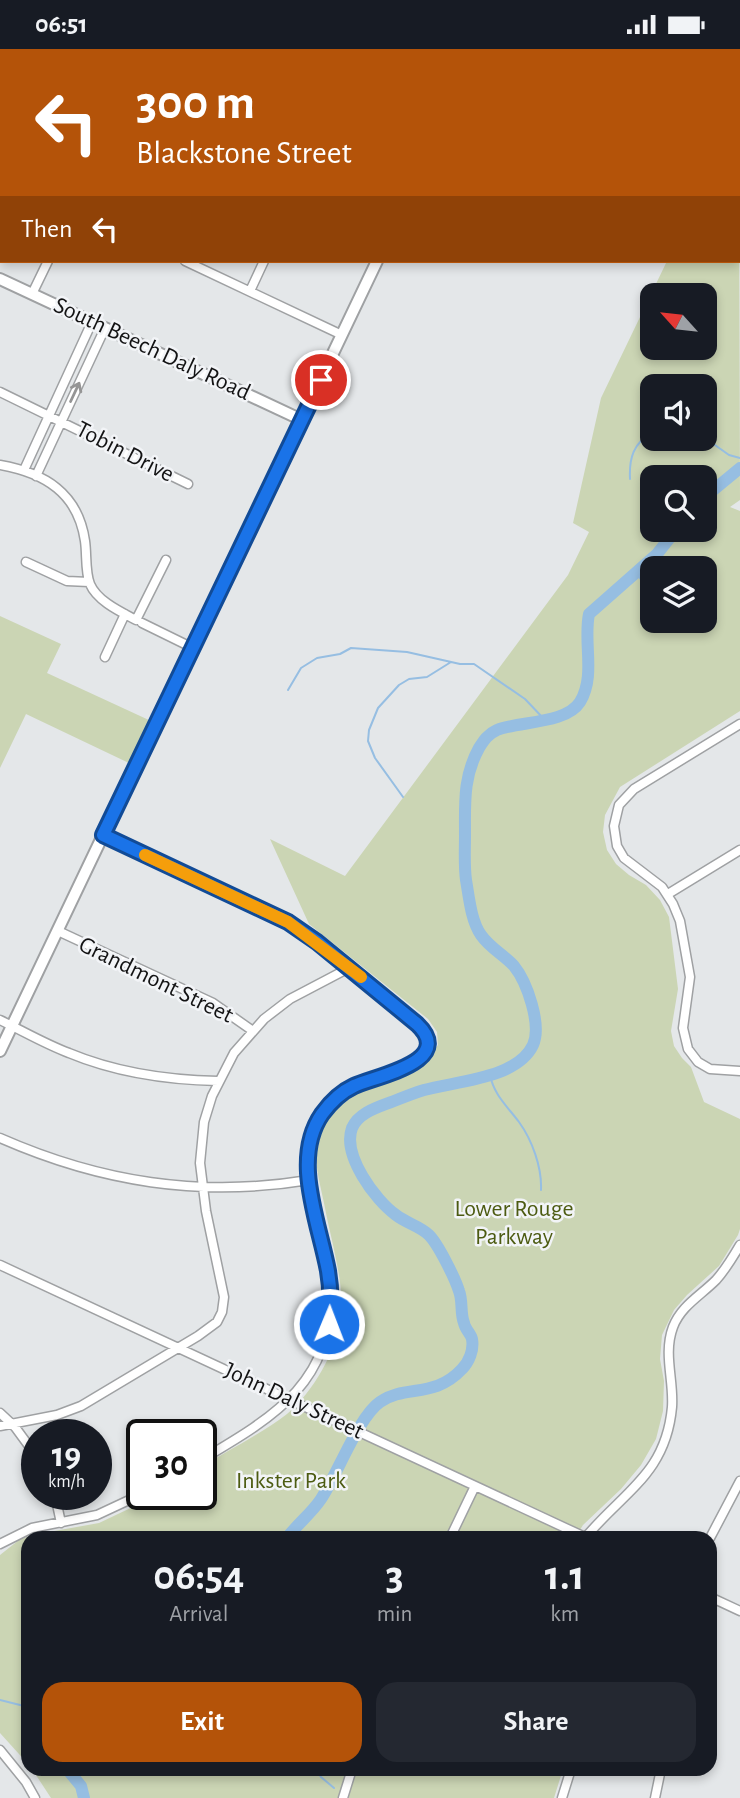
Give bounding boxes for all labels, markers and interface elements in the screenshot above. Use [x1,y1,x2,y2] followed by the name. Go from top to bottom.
[35,11,88,37] text: 06:51
[21,77,112,168] icon: left
[136,79,255,128] text: 300 m
[136,137,352,169] text: Blackstone Street
[86,210,124,248] icon: left
[21,216,72,242] text: Then
[640,283,718,361] north arrow
[640,283,717,633] map controls
[50,293,254,405] street label: South Beech Daly Road
[291,350,351,410] pin
[302,361,340,399] icon: arrive
[640,374,717,451] button: sound
[69,381,82,403] one-way arrow
[72,417,178,487] street label: Tobin Drive
[640,465,717,542] button: search
[640,556,717,633] button: layers
[75,932,237,1028] street label: Grandmont Street
[455,1197,573,1249] park label: Lower Rouge Parkway
[292,1287,366,1361] position arrow
[221,1358,368,1444] street label: John Daly Street
[126,1419,217,1510] speed limit sign: 30
[52,1438,81,1473] text: 19
[236,1469,346,1493] park label: Inkster Park
[48,1473,85,1491] text: km/h
[153,1555,244,1597] text: 06:54
[386,1555,404,1597] text: 3
[545,1555,585,1597] text: 1.1
[169,1603,228,1626] text: Arrival
[377,1603,413,1626] text: min
[550,1603,579,1626] text: km
[42,1682,362,1762] button: Exit
[376,1682,696,1762] button: Share

